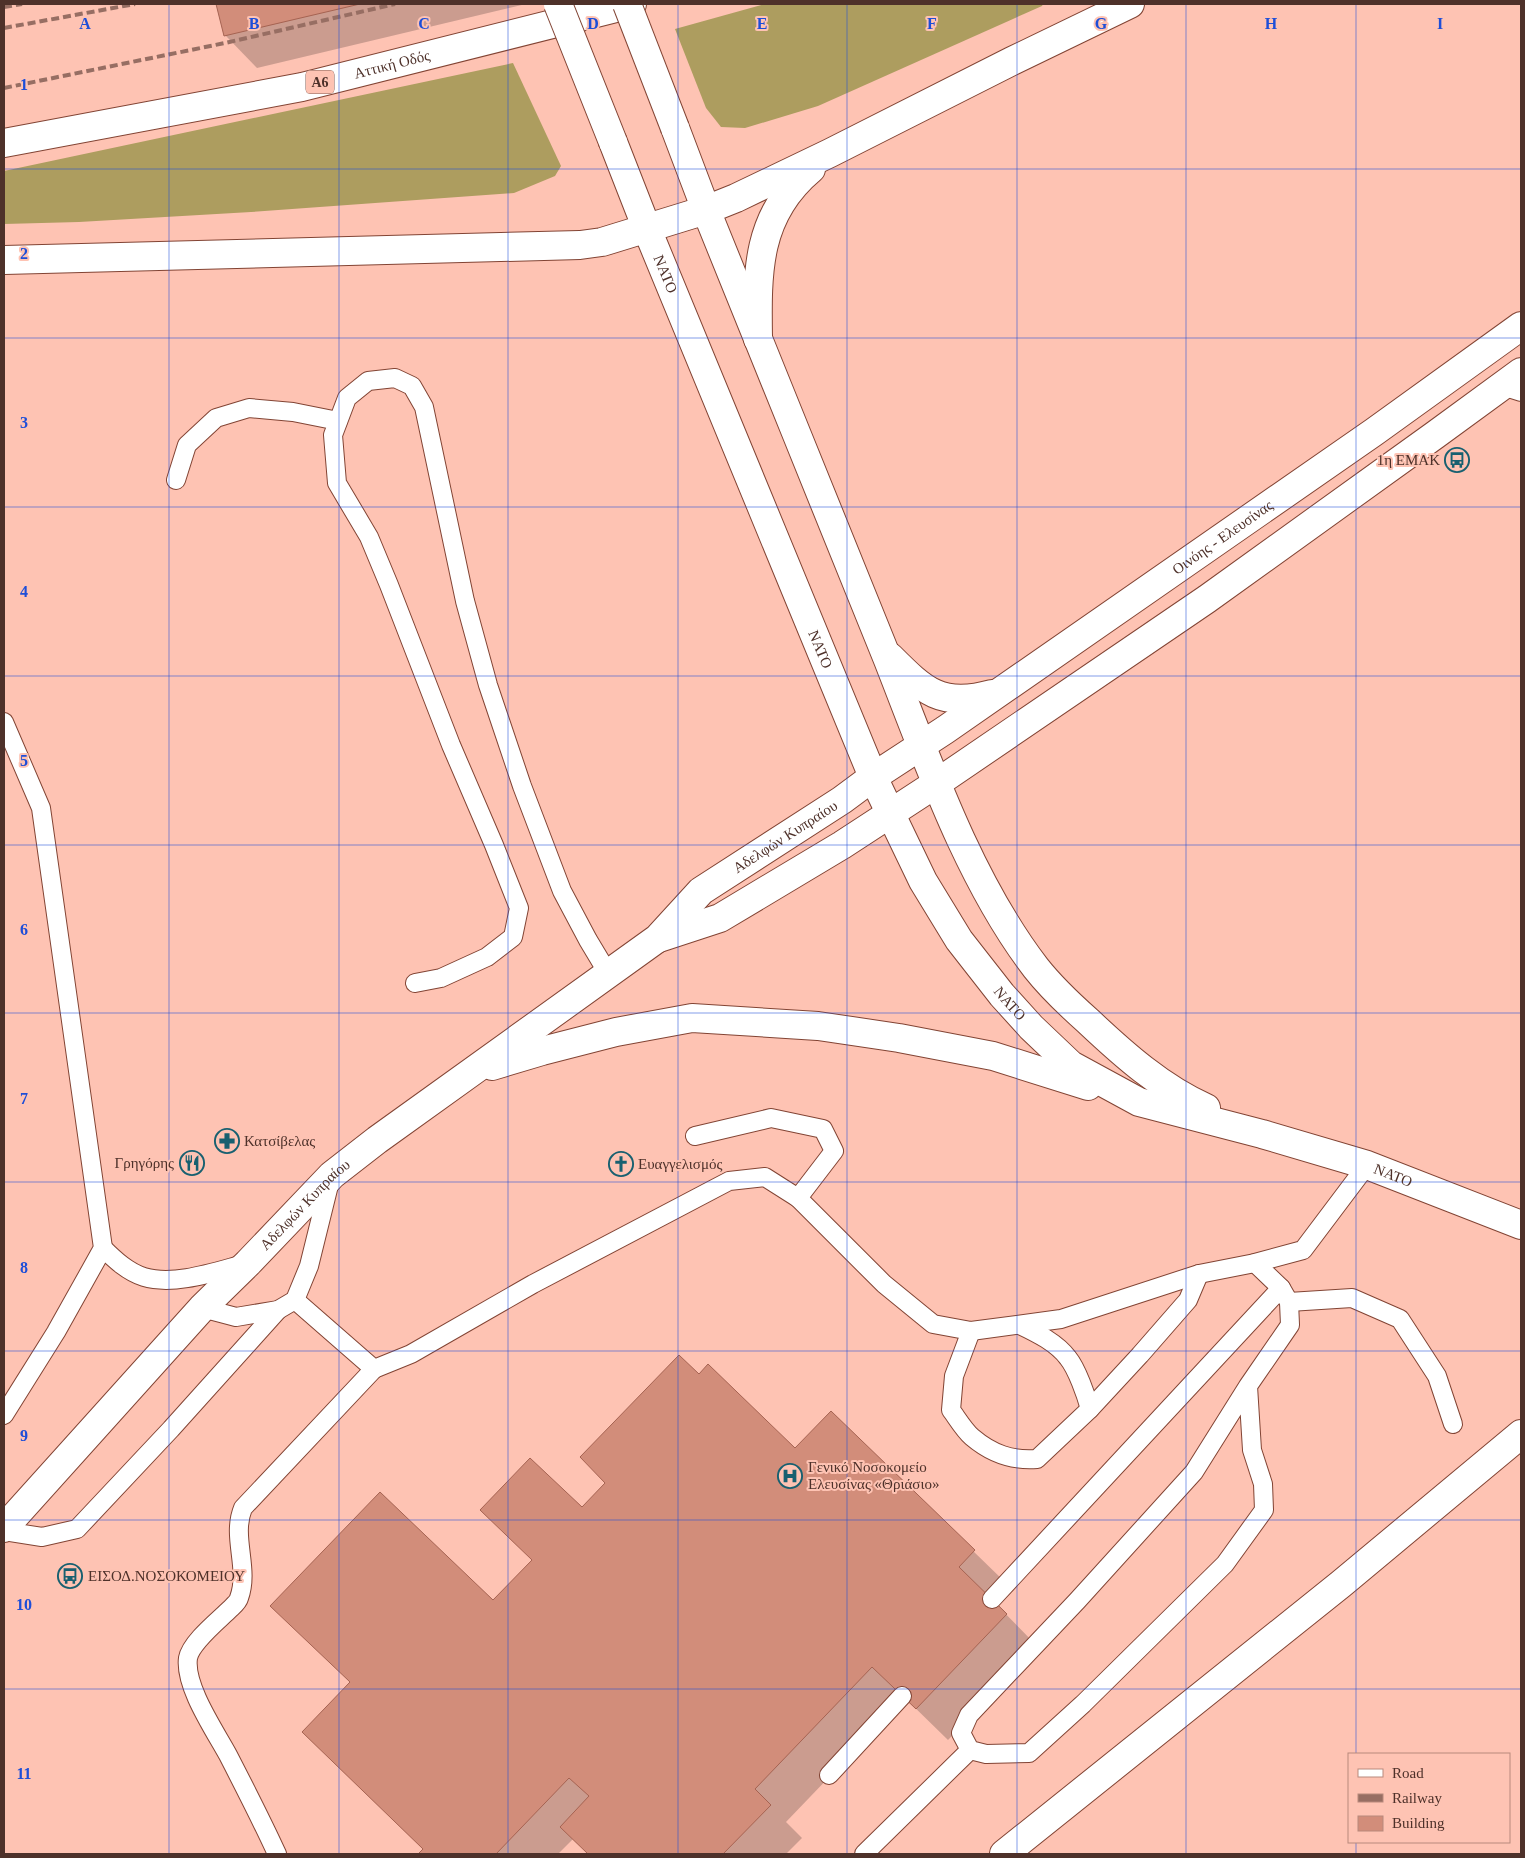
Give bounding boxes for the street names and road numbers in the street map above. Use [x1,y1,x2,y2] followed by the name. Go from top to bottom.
[352,47,432,82] street label: Αττική Οδός
[306,70,334,94] road number: Α6
[651,252,681,296] street label: ΝΑΤΟ
[1169,497,1276,578] street label: Οινόης - Ελευσίνας
[805,628,835,671] street label: ΝΑΤΟ
[730,797,840,876] street label: Αδελφών Κυπραίου
[991,983,1029,1024] street label: ΝΑΤΟ
[257,1156,353,1253] street label: Αδελφών Κυπραίου
[1372,1161,1415,1190] street label: ΝΑΤΟ

